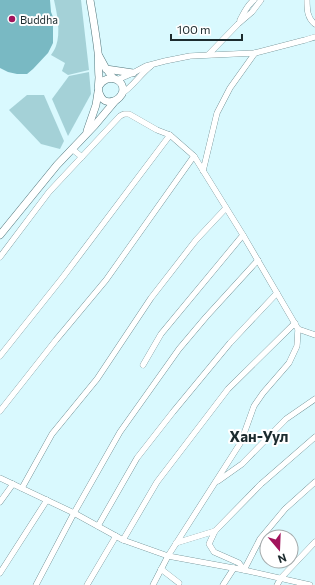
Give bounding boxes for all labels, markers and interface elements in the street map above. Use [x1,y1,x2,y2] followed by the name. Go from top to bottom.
[20,13,58,26] place label: Buddha
[7,14,17,24] marker: Buddha
[171,16,242,42] scale bar
[177,22,211,36] text: 100 m
[230,427,289,445] district label: Хан-Уул
[259,529,299,569] north arrow
[276,551,288,566] text: N

